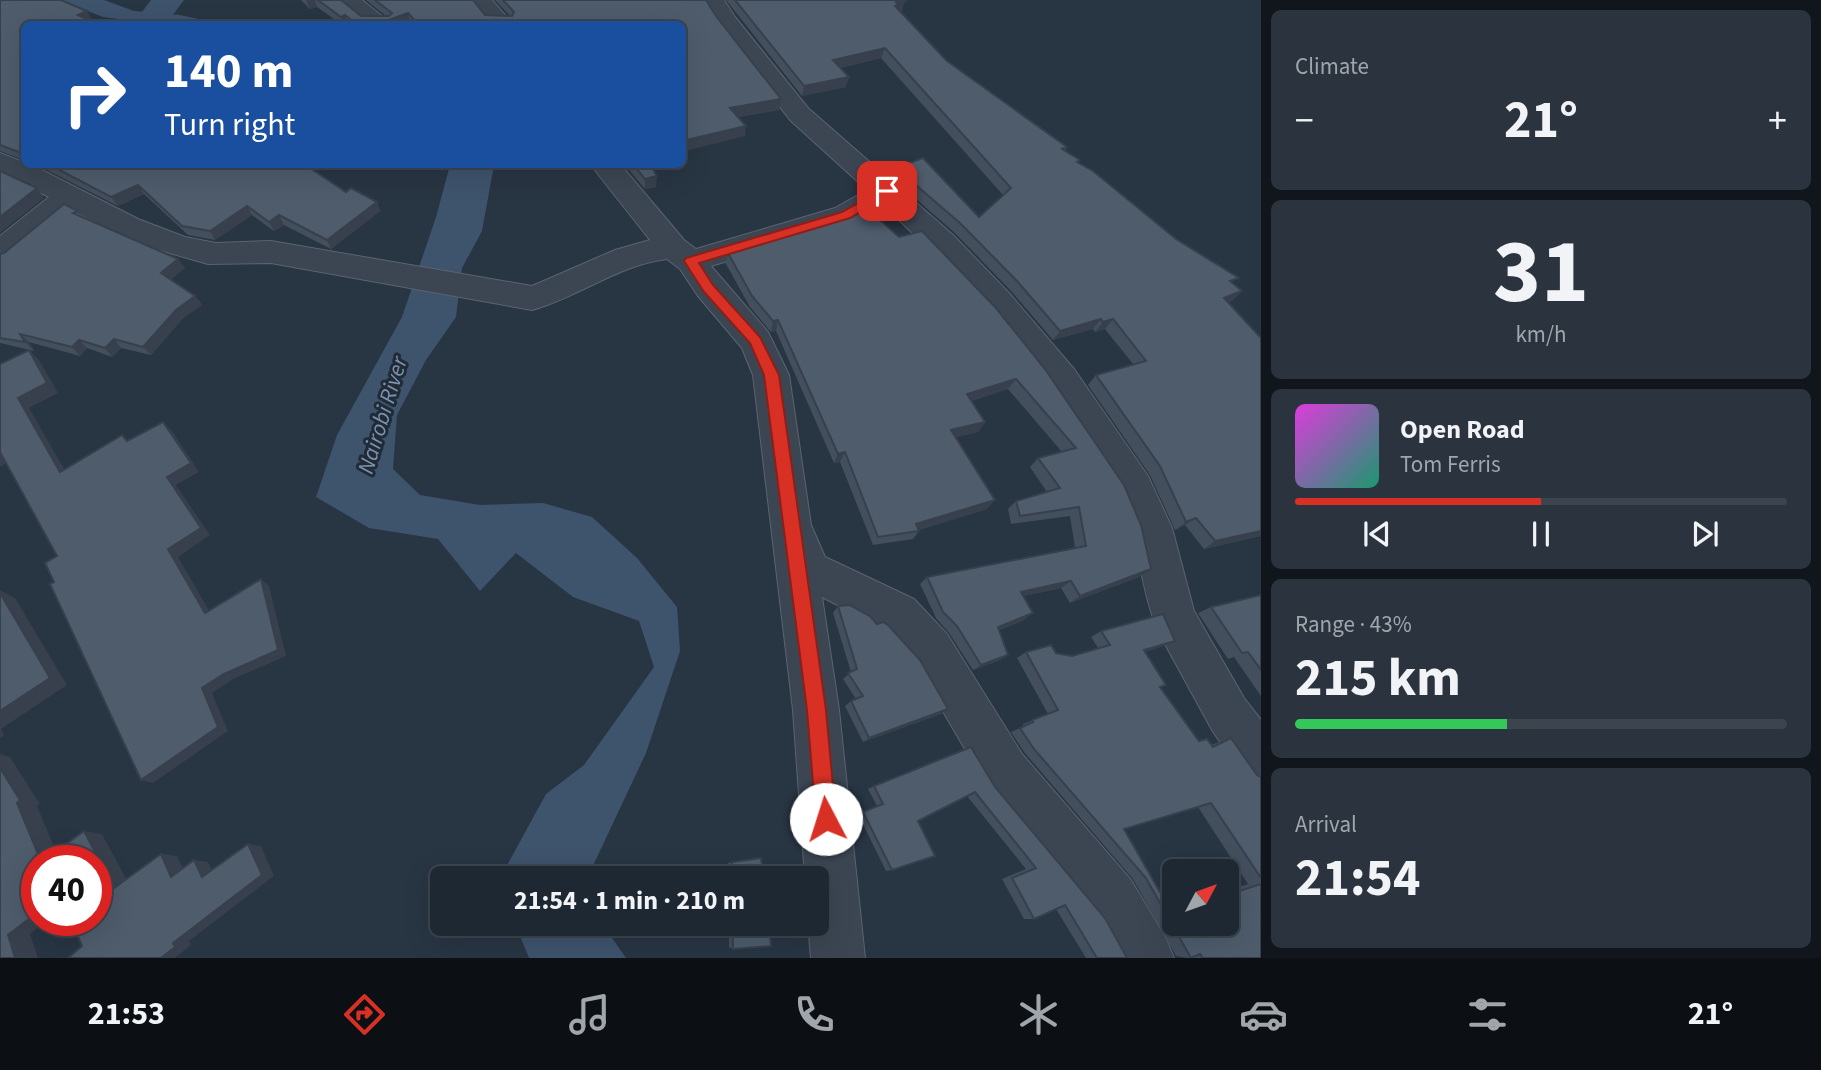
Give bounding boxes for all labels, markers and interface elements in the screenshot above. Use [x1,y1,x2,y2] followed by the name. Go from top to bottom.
[164,37,293,107] text: 140 m
[49,49,140,140] icon: right
[1295,50,1369,83] text: Climate
[1504,84,1578,158] text: 21°
[1295,94,1314,148] text: −
[1768,94,1787,148] text: +
[164,102,295,148] text: Turn right
[857,161,917,221] pin
[868,172,906,210] icon: arrive
[1493,208,1589,337] text: 31
[1515,318,1567,351] text: km/h
[349,351,416,478] water label: Nairobi River
[1400,411,1525,448] text: Open Road
[1400,448,1501,481] text: Tom Ferris
[1358,515,1396,553] icon: previous
[1522,515,1560,553] icon: pause
[1686,515,1724,553] icon: next
[1295,608,1412,641] text: Range · 43%
[1295,642,1461,716] text: 215 km
[789,782,863,856] position arrow
[1295,808,1357,841] text: Arrival
[1295,842,1420,916] text: 21:54
[21,845,112,936] speed limit sign: 40
[1162,859,1239,936] north arrow
[1162,859,1239,936] map controls
[514,882,745,919] text: 21:54 · 1 min · 210 m
[340,990,389,1039] icon: directions
[565,990,614,1039] icon: music
[790,990,839,1039] icon: phone
[1014,990,1063,1039] icon: climate
[1239,990,1288,1039] icon: car
[1463,990,1512,1039] icon: filters
[88,991,165,1037] text: 21:53
[1688,991,1733,1037] text: 21°

